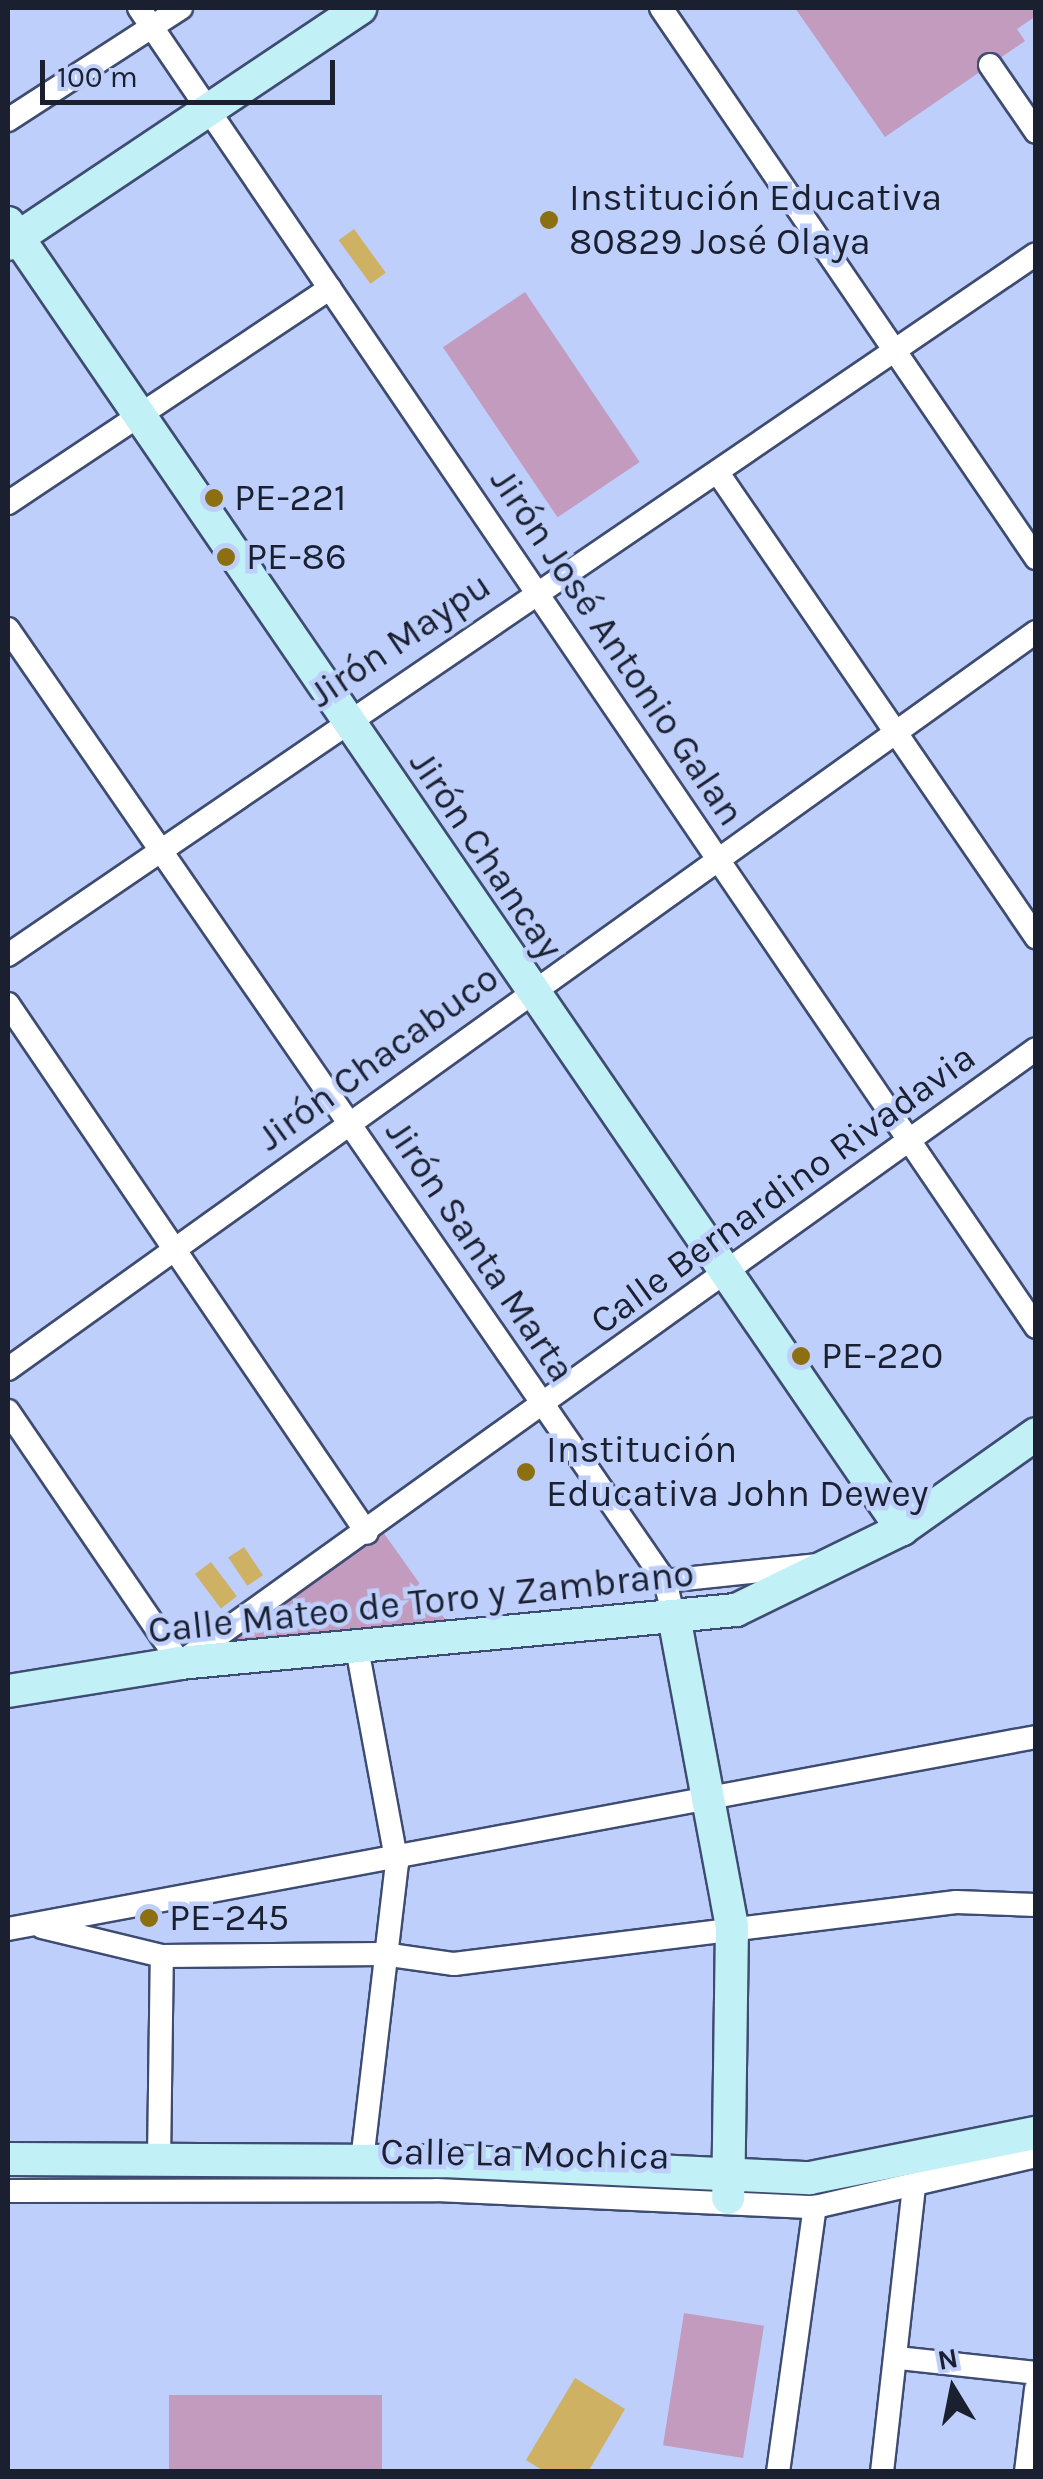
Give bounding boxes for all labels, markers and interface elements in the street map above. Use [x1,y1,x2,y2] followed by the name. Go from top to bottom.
[45,40,340,102] scale bar
[57,59,138,95] text: 100 m
[569,175,942,264] place label: Institución Educativa 80829 José Olaya
[538,209,560,231] marker: Institución Educativa 80829 José Olaya
[480,460,754,834] street label: Jirón José Antonio Galan
[234,475,346,521] place label: PE-221
[203,487,225,509] marker: PE-221
[246,534,347,580] place label: PE-86
[215,546,237,568] marker: PE-86
[301,563,499,717] street label: Jirón Maypu
[400,742,572,968] street label: Jirón Chancay
[249,955,507,1161] street label: Jirón Chacabuco
[582,1034,984,1344] street label: Calle Bernardino Rivadavia
[375,1111,585,1391] street label: Jirón Santa Marta
[821,1333,943,1379] place label: PE-220
[790,1345,812,1367] marker: PE-220
[546,1427,928,1516] place label: Institución Educativa John Dewey
[515,1461,537,1483] marker: Institución Educativa John Dewey
[146,1551,696,1653] street label: Calle Mateo de Toro y Zambrano
[169,1895,289,1941] place label: PE-245
[138,1907,160,1929] marker: PE-245
[380,2129,670,2179] street label: Calle La Mochica
[903,2339,1003,2439] north arrow
[935,2341,960,2377] text: N

